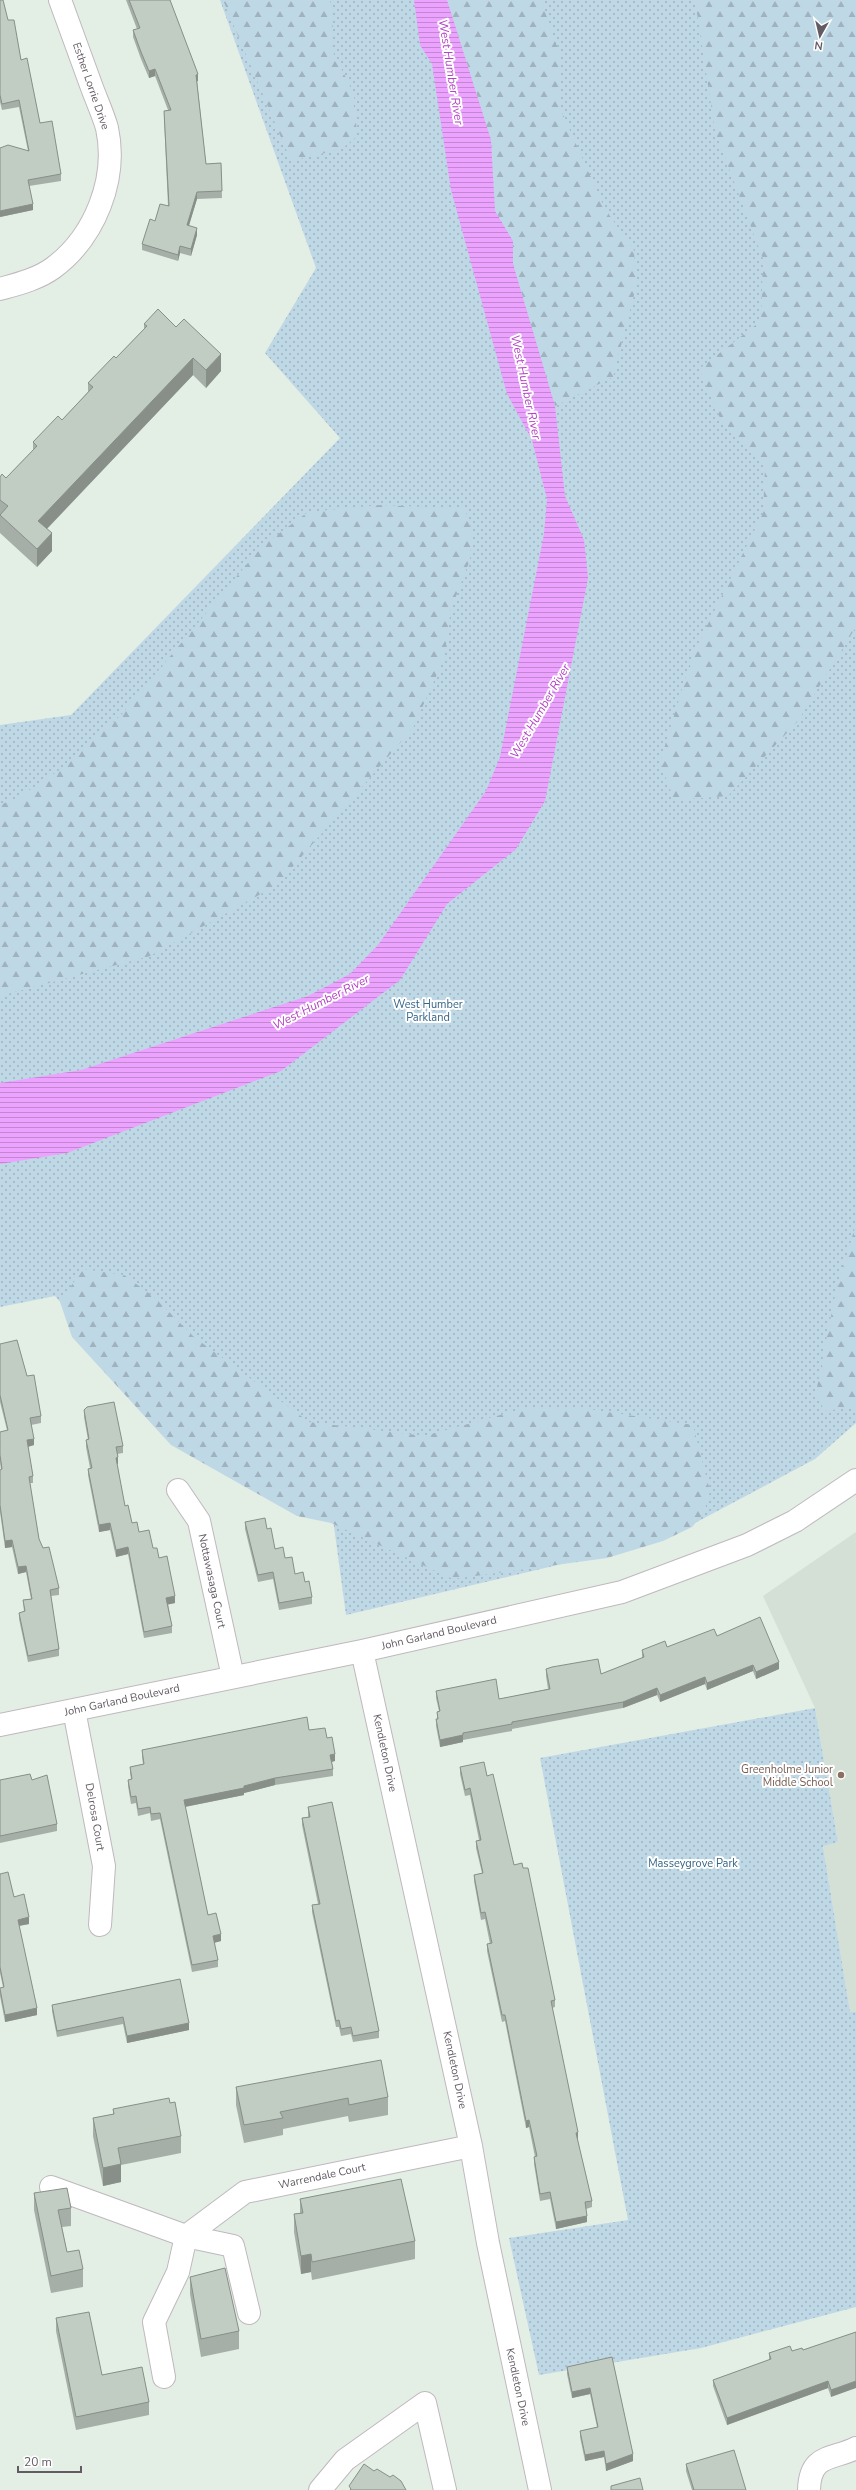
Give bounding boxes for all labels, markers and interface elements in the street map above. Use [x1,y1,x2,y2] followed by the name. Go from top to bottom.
[800,16,840,56] north arrow
[435,18,467,126] water label: West Humber River
[814,37,824,53] text: N
[69,40,113,132] street label: Esther Lorrie Drive
[507,333,545,441] water label: West Humber River
[506,660,574,761] water label: West Humber River
[270,970,373,1033] water label: West Humber River
[393,997,463,1025] park label: West Humber Parkland
[195,1532,229,1630] street label: Nottawasaga Court
[379,1612,498,1654] street label: John Garland Boulevard
[62,1680,181,1720] street label: John Garland Boulevard
[369,1713,401,1794] street label: Kendleton Drive
[741,1762,834,1790] place label: Greenholme Junior Middle School
[836,1770,846,1780] marker: Greenholme Junior Middle School
[82,1782,108,1852] street label: Delrosa Court
[648,1856,738,1871] park label: Masseygrove Park
[439,2030,471,2111] street label: Kendleton Drive
[277,2159,367,2193] street label: Warrendale Court
[502,2347,534,2428] street label: Kendleton Drive
[18,2448,81,2474] scale bar
[24,2454,52,2470] text: 20 m

